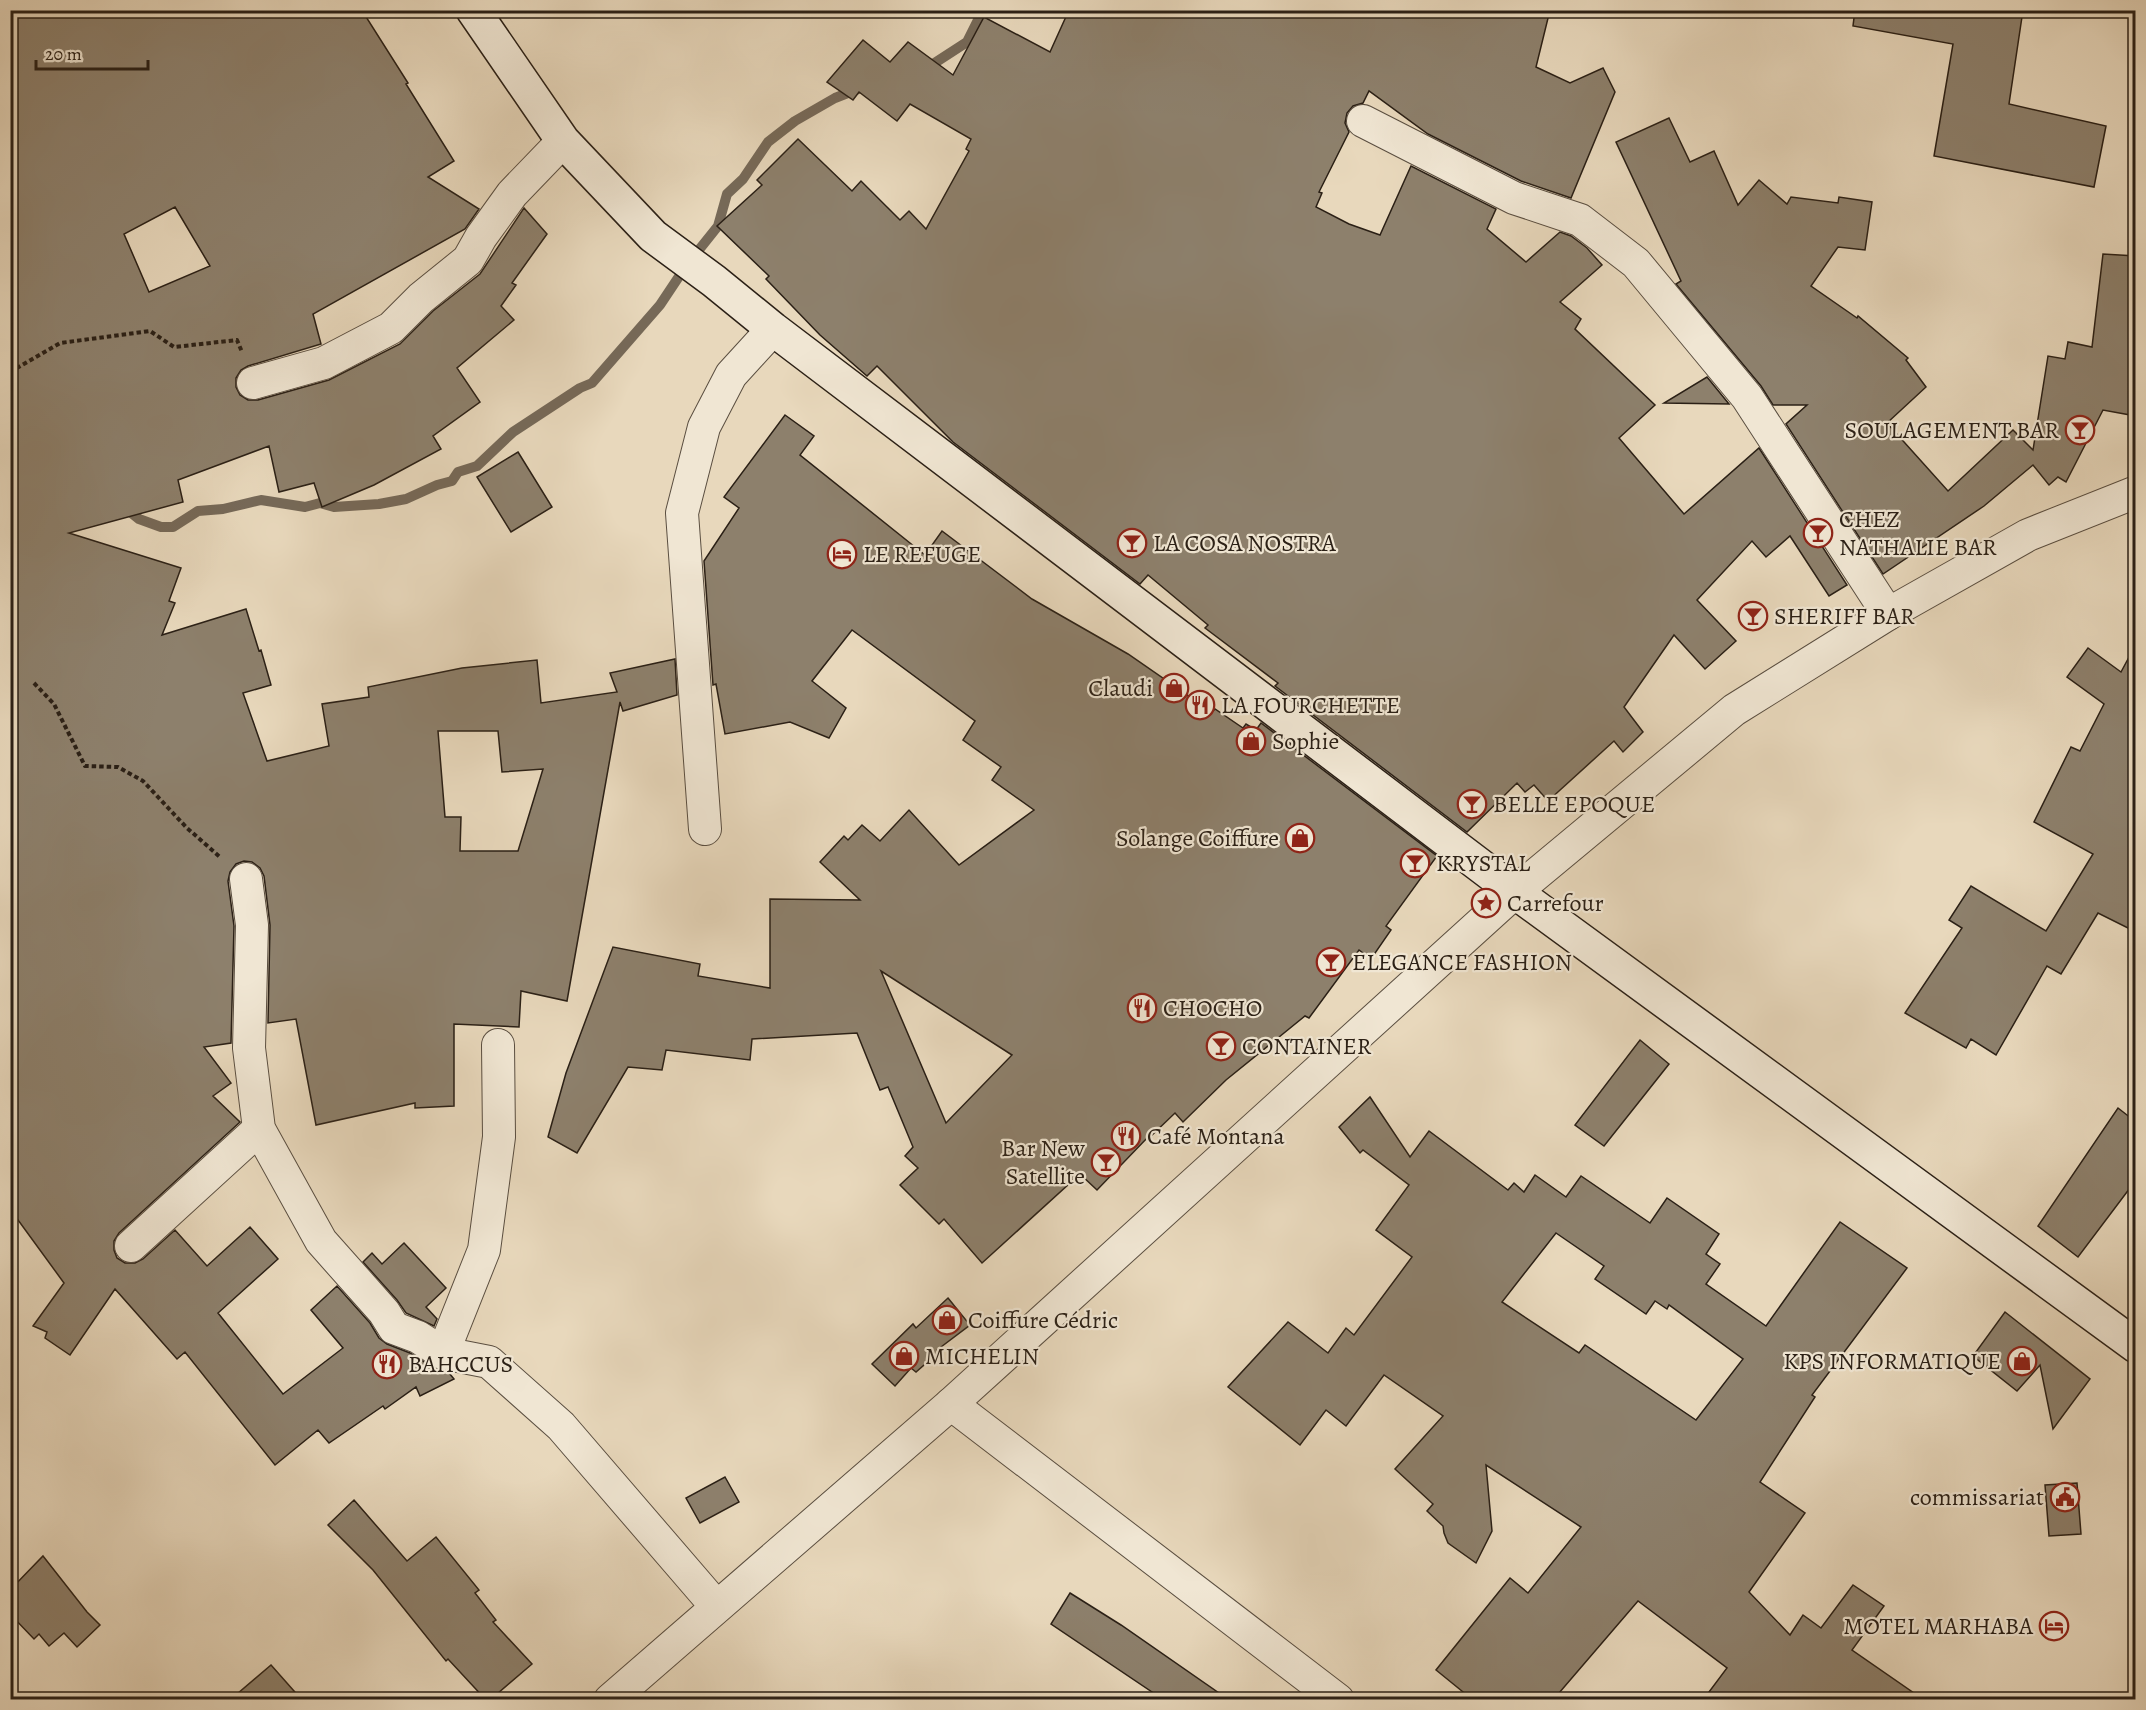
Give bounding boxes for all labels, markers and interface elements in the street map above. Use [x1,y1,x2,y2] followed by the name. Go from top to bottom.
[36,33,148,71] scale bar
[45,42,82,66] text: 20 m
[1844,414,2059,446] place label: SOULAGEMENT BAR
[2064,414,2096,446] bar icon: SOULAGEMENT BAR
[1839,503,1997,563] place label: CHEZ NATHALIE BAR
[1802,517,1834,549] bar icon: CHEZ NATHALIE BAR
[1116,527,1148,559] bar icon: LA COSA NOSTRA
[1153,527,1337,559] place label: LA COSA NOSTRA
[826,538,858,570] hotel icon: LE REFUGE
[863,538,981,570] place label: LE REFUGE
[1737,600,1769,632] bar icon: SHERIFF BAR
[1774,600,1915,632] place label: SHERIFF BAR
[1088,672,1153,704] place label: Claudi
[1158,672,1190,704] shop icon: Claudi
[1184,689,1216,721] restaurant icon: LA FOURCHETTE
[1221,689,1400,721] place label: LA FOURCHETTE
[1235,725,1267,757] shop icon: Sophie
[1272,725,1339,757] place label: Sophie
[1456,788,1488,820] bar icon: BELLE EPOQUE
[1493,788,1655,820] place label: BELLE EPOQUE
[1116,822,1279,854] place label: Solange Coiffure
[1284,822,1316,854] shop icon: Solange Coiffure
[1399,847,1431,879] bar icon: KRYSTAL
[1436,847,1531,879] place label: KRYSTAL
[1470,887,1502,919] place icon: Carrefour
[1507,887,1604,919] place label: Carrefour
[1315,946,1347,978] bar icon: ELEGANCE FASHION
[1352,946,1572,978] place label: ELEGANCE FASHION
[1126,992,1158,1024] restaurant icon: CHOCHO
[1163,992,1262,1024] place label: CHOCHO
[1205,1030,1237,1062] bar icon: CONTAINER
[1242,1030,1372,1062] place label: CONTAINER
[1110,1120,1142,1152] restaurant icon: Café Montana
[1147,1120,1285,1152] place label: Café Montana
[1001,1132,1085,1192] place label: Bar New Satellite
[1090,1146,1122,1178] bar icon: Bar New Satellite
[931,1304,963,1336] shop icon: Coiffure Cédric
[968,1304,1118,1336] place label: Coiffure Cédric
[888,1340,920,1372] shop icon: MICHELIN
[925,1340,1039,1372] place label: MICHELIN
[1783,1345,2001,1377] place label: KPS INFORMATIQUE
[2006,1345,2038,1377] shop icon: KPS INFORMATIQUE
[371,1348,403,1380] restaurant icon: BAHCCUS
[408,1348,513,1380] place label: BAHCCUS
[1910,1481,2044,1513] place label: commissariat
[2049,1481,2081,1513] public building icon: commissariat
[1843,1610,2034,1642] place label: MOTEL MARHABA
[2038,1610,2070,1642] hotel icon: MOTEL MARHABA

